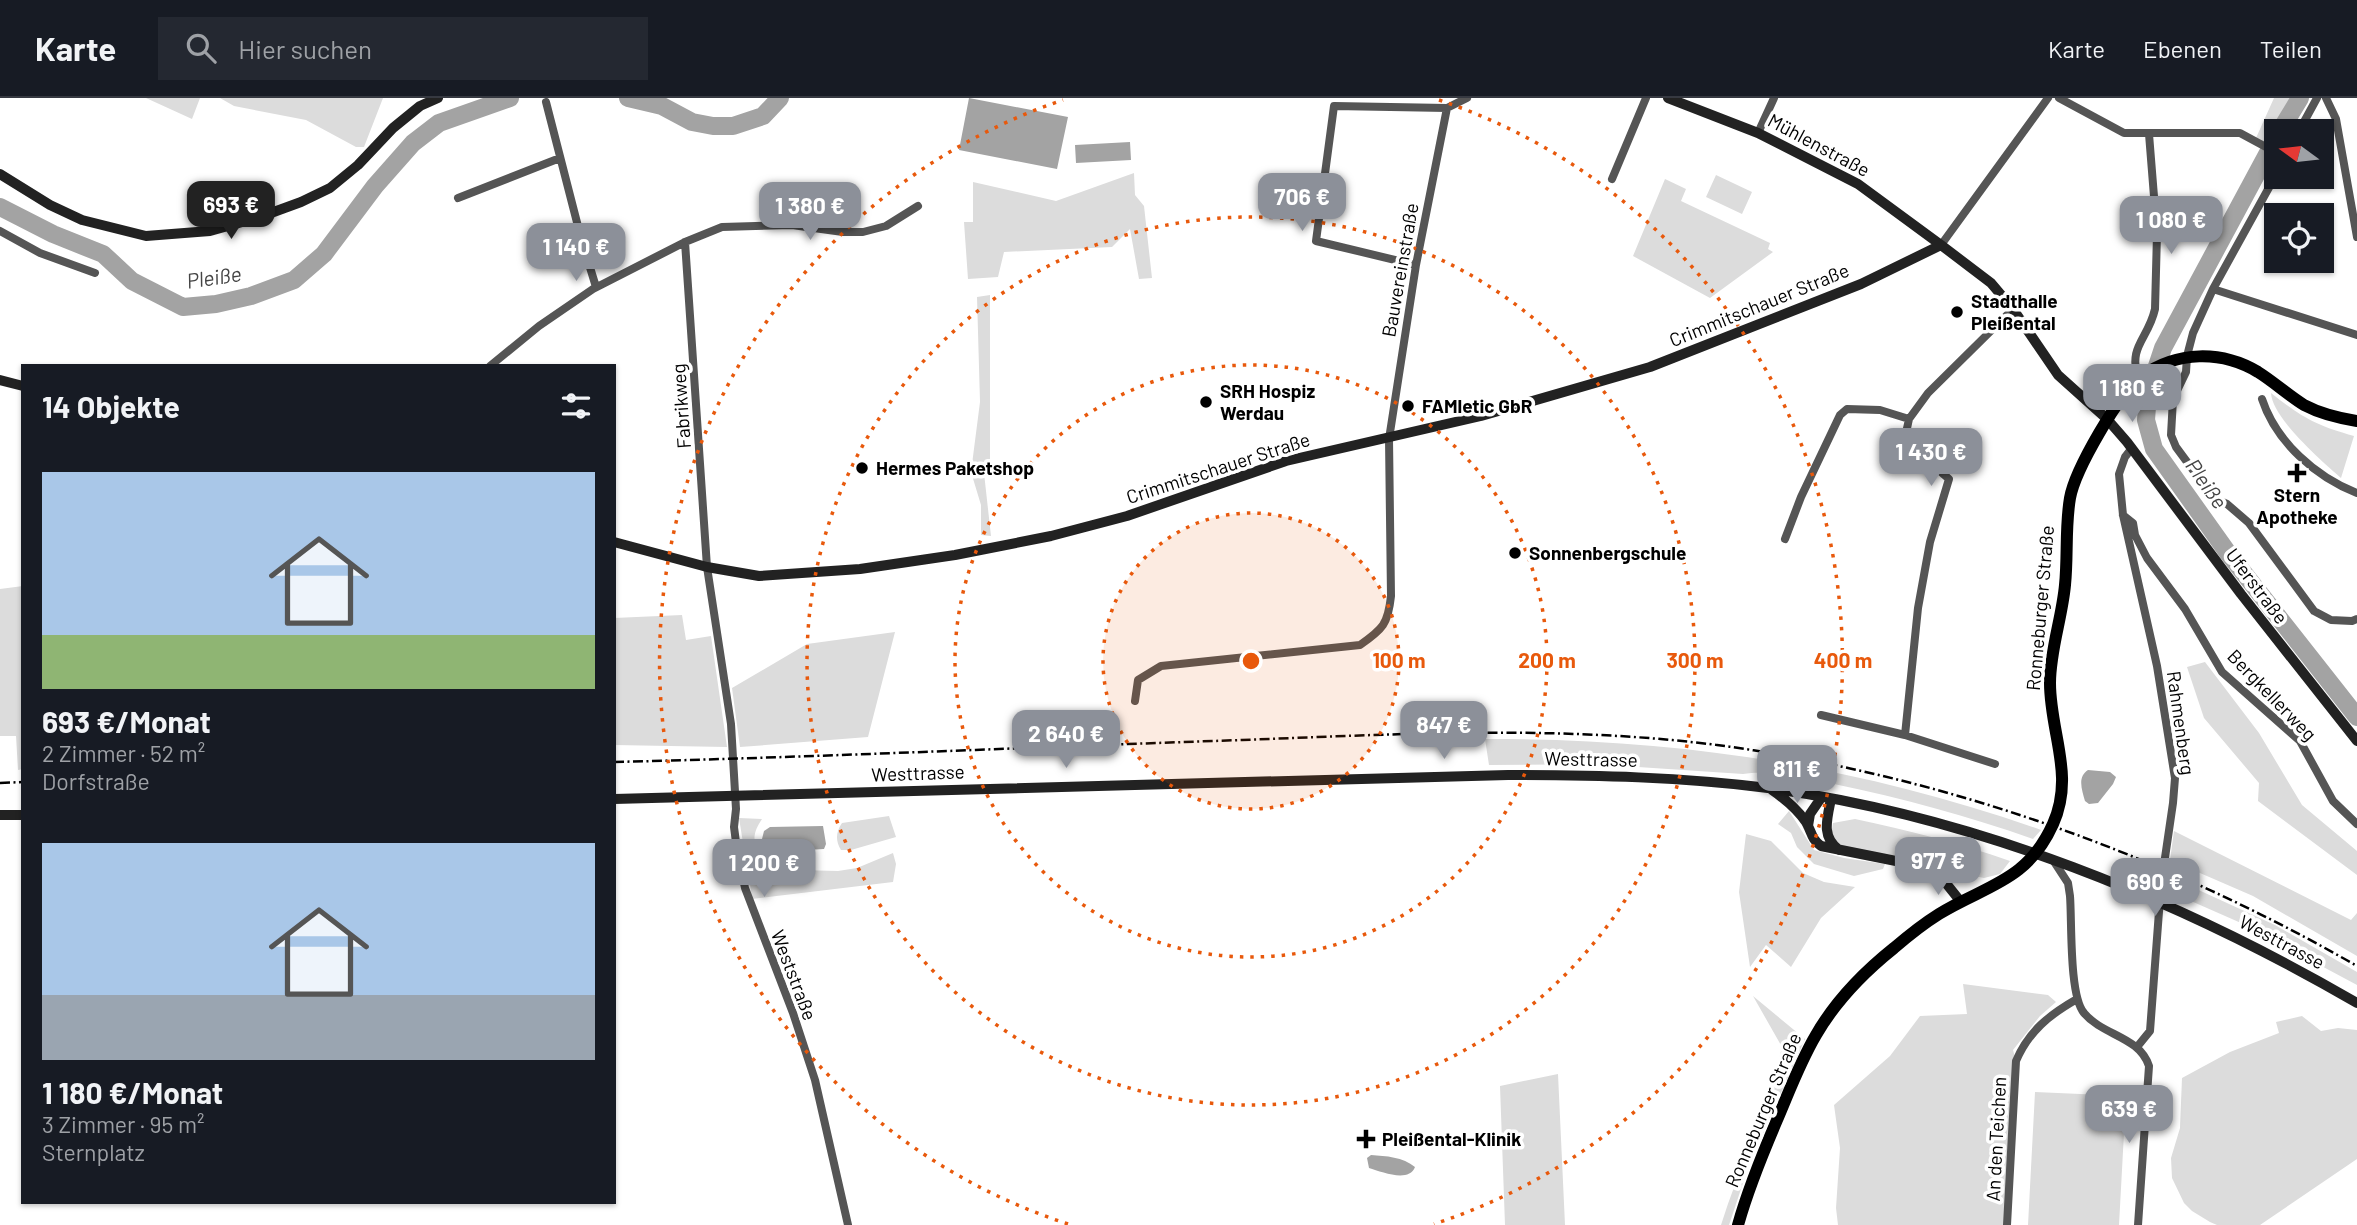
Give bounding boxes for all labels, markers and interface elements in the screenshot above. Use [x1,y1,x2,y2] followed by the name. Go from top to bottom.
[158,17,648,80] search box
[35,28,116,68] text: Karte
[182,29,220,67] icon: search
[238,33,372,64] text: Hier suchen
[2048,34,2105,63] text: Karte
[2143,34,2222,63] text: Ebenen
[2260,34,2322,63] text: Teilen
[1764,108,1874,181] street label: Mühlenstraße
[2264,119,2334,189] north arrow
[2264,119,2334,273] map controls
[1253,174,1351,233] pin: 706 €
[182,181,280,241] pin: 693 €
[1274,182,1330,210] text: 706 €
[745,183,875,242] pin: 1 380 €
[203,190,259,218] text: 693 €
[775,191,845,219] text: 1 380 €
[2106,197,2236,256] pin: 1 080 €
[1376,201,1423,339] street label: Bauvereinstraße
[2264,203,2334,273] button: locate
[2136,205,2206,233] text: 1 080 €
[511,223,641,283] pin: 1 140 €
[542,232,610,260] text: 1 140 €
[1666,258,1852,351] street label: Crimmitschauer Straße
[185,260,243,293] water label: Pleiße
[1971,289,2058,334] place label: Stadthalle Pleißental
[1949,304,1965,320] marker: Stadthalle Pleißental
[666,363,695,449] street label: Fabrikweg
[2067,364,2197,424] pin: 1 180 €
[2099,373,2165,401] text: 1 180 €
[1220,379,1315,424] place label: SRH Hospiz Werdau
[557,387,595,425] icon: filters
[42,388,180,424] text: 14 Objekte
[1198,394,1214,410] marker: SRH Hospiz Werdau
[1422,394,1532,417] place label: FAMletic GbR
[1400,398,1416,414] marker: FAMletic GbR
[1123,427,1313,508] street label: Crimmitschauer Straße
[1866,428,1996,488] pin: 1 430 €
[1895,437,1967,465] text: 1 430 €
[2181,453,2233,513] water label: Pleiße
[876,456,1034,479] place label: Hermes Paketshop
[854,460,870,476] marker: Hermes Paketshop
[2289,465,2305,481] marker: Stern Apotheke
[2256,483,2338,528] place label: Stern Apotheke
[256,518,382,644] icon: home
[2021,524,2058,692] street label: Ronneburger Straße
[1529,541,1686,564] place label: Sonnenbergschule
[2222,543,2293,628] street label: Uferstraße
[1507,545,1523,561] marker: Sonnenbergschule
[2223,644,2322,745] street label: Bergkellerweg
[1372,647,1426,672] text: 100 m
[1518,647,1576,672] text: 200 m
[1666,647,1724,672] text: 300 m
[1814,647,1872,672] text: 400 m
[1239,649,1263,673] centre of rings
[2163,669,2200,776] street label: Rahmenberg
[1395,702,1493,761] pin: 847 €
[42,703,211,739] text: 693 €/Monat
[1001,710,1131,770] pin: 2 640 €
[1416,710,1472,738] text: 847 €
[1028,719,1104,747] text: 2 640 €
[42,739,205,767] text: 2 Zimmer · 52 m²
[1544,746,1638,771] street label: Westtrasse
[1748,746,1846,805] pin: 811 €
[1773,754,1821,782] text: 811 €
[871,759,965,786] street label: Westtrasse
[42,767,150,795] text: Dorfstraße
[1889,838,1987,897] pin: 977 €
[699,840,829,899] pin: 1 200 €
[1911,846,1965,874] text: 977 €
[728,848,800,876] text: 1 200 €
[2106,858,2204,918] pin: 690 €
[2127,867,2183,895] text: 690 €
[256,889,382,1015] icon: home
[2236,909,2329,974] street label: Westtrasse
[767,926,822,1023] street label: Weststraße
[1720,1029,1806,1191] street label: Ronneburger Straße
[42,1074,223,1110] text: 1 180 €/Monat
[1981,1076,2010,1202] street label: An den Teichen
[2080,1086,2178,1145] pin: 639 €
[2101,1094,2157,1122] text: 639 €
[42,1110,204,1138] text: 3 Zimmer · 95 m²
[1382,1127,1521,1150] place label: Pleißental-Klinik
[1356,1129,1376,1149] marker: Pleißental-Klinik
[42,1138,145,1166] text: Sternplatz

